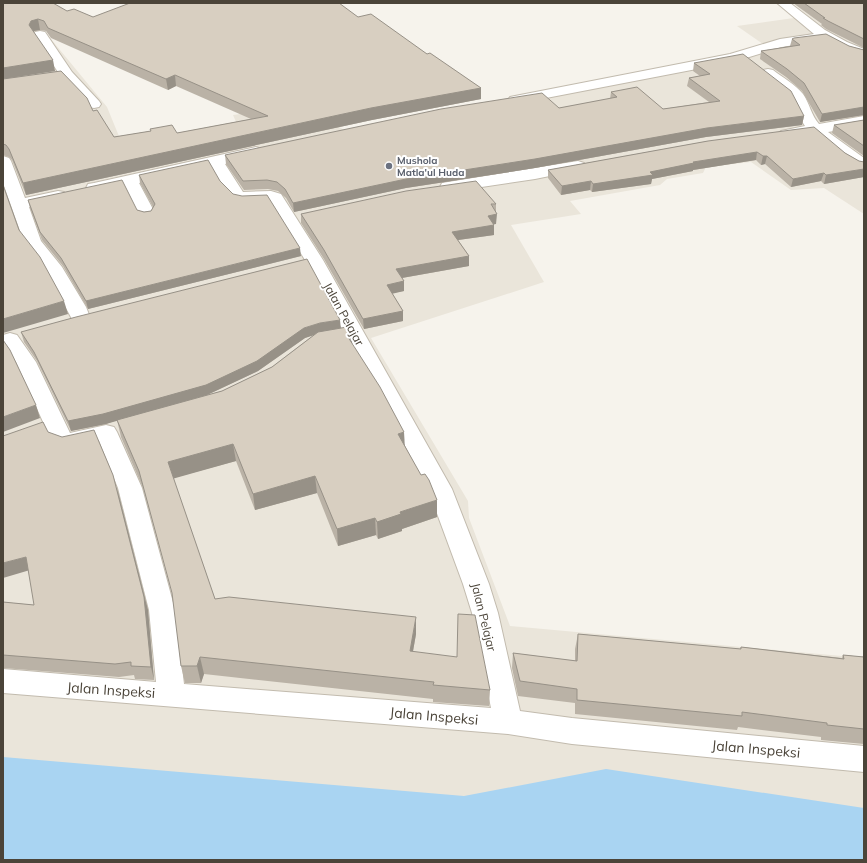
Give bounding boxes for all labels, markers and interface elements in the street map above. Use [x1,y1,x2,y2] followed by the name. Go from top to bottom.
[397,154,464,179] place label: Mushola Matla'ul Huda
[384,161,394,171] marker: Mushola Matla'ul Huda
[320,280,368,349] street label: Jalan Pelajar
[468,581,500,653] street label: Jalan Pelajar
[66,678,156,702] street label: Jalan Inspeksi
[389,703,479,729] street label: Jalan Inspeksi
[711,736,801,762] street label: Jalan Inspeksi

